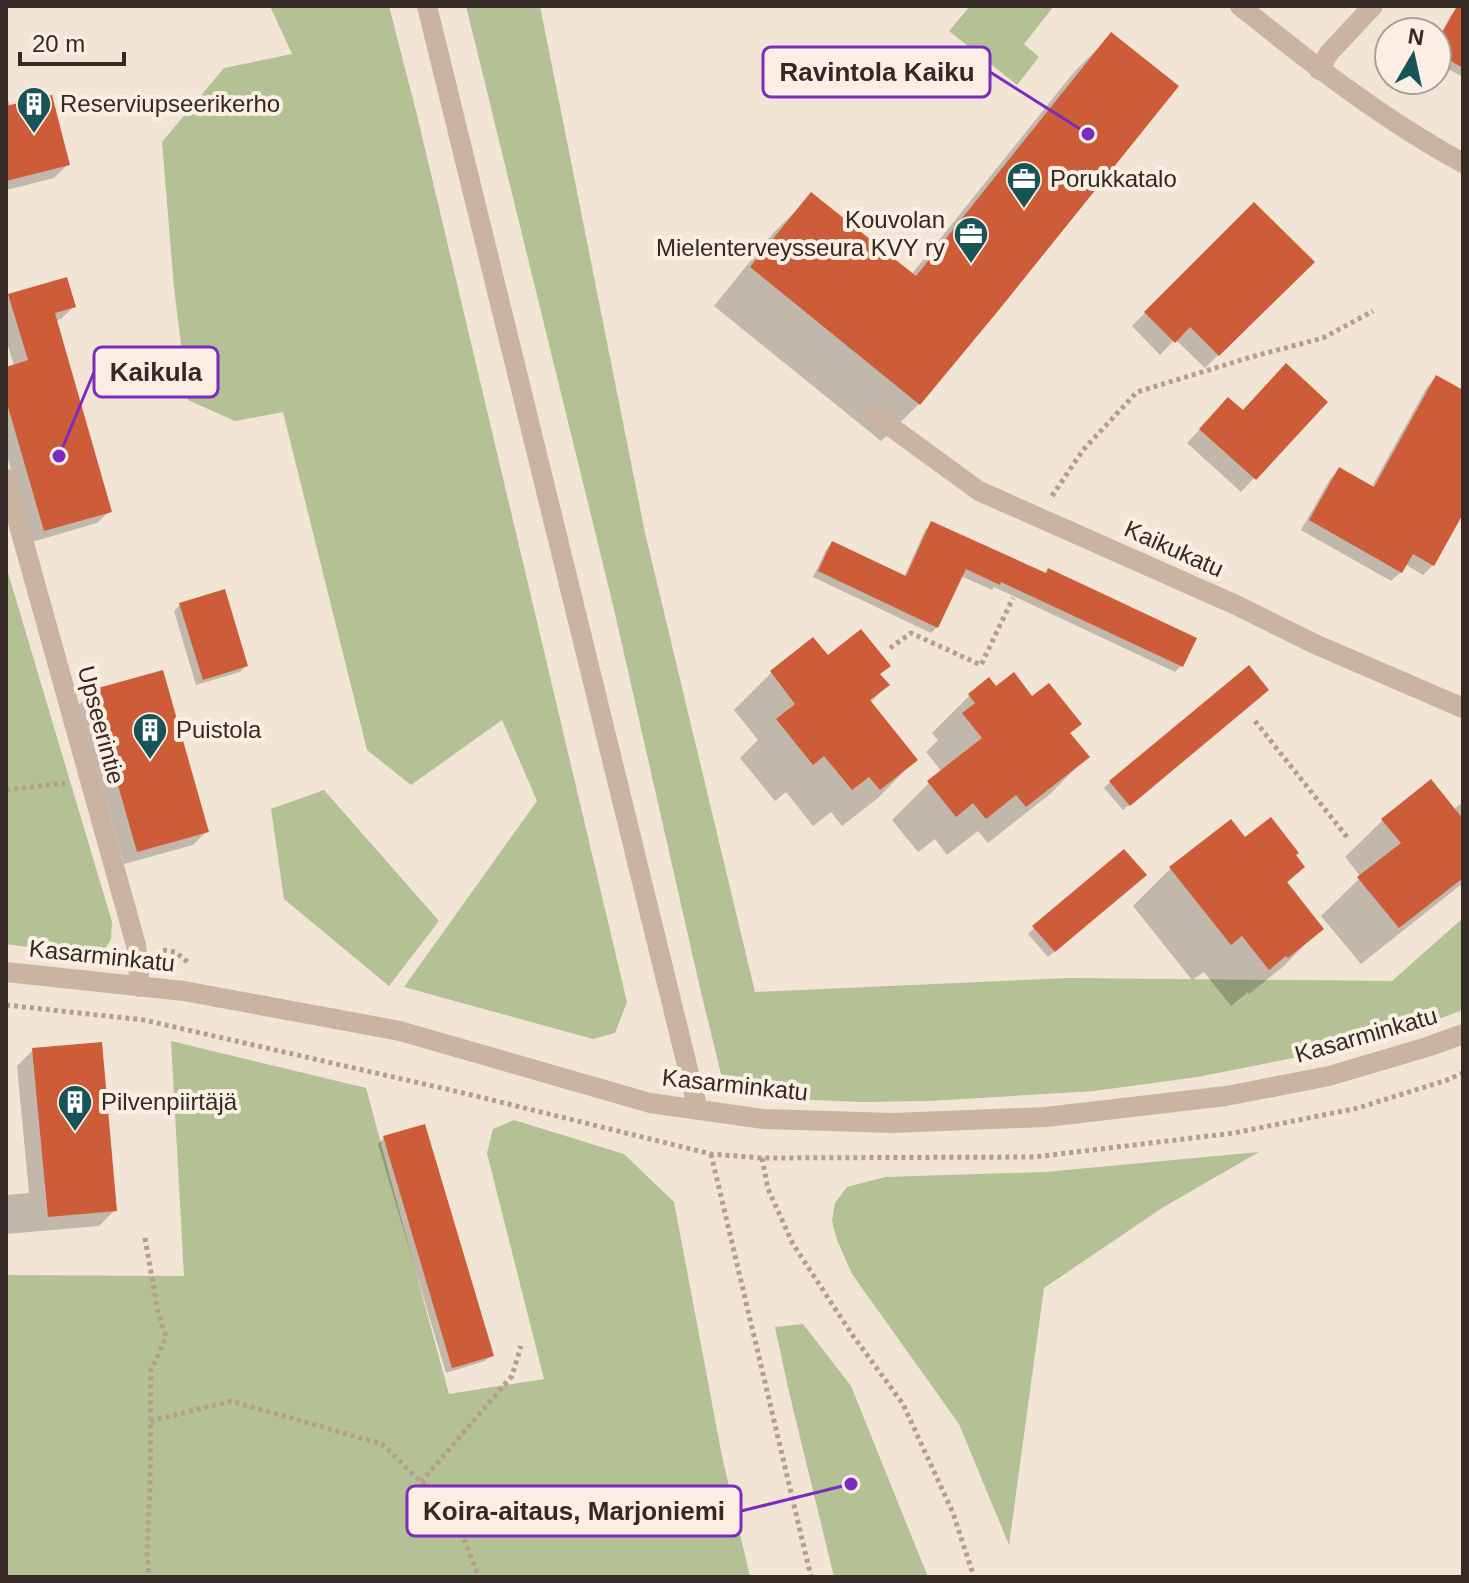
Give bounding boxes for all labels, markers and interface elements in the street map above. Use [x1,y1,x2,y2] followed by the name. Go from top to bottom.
[20,16,124,66] scale bar
[1373,16,1453,96] north arrow
[1406,23,1426,50] text: N
[32,30,85,57] text: 20 m
[763,47,990,97] callout: Ravintola Kaiku
[779,57,975,87] text: Ravintola Kaiku
[15,85,53,135] building icon: Reserviupseerikerho
[60,90,280,117] place label: Reserviupseerikerho
[1005,160,1043,210] office icon: Porukkatalo
[1050,165,1177,192] place label: Porukkatalo
[656,206,945,261] place label: Kouvolan Mielenterveysseura KVY ry
[952,215,990,265] office icon: Kouvolan Mielenterveysseura KVY ry
[94,347,218,397] callout: Kaikula
[110,357,203,387] text: Kaikula
[1121,515,1228,582] street label: Kaikukatu
[73,663,130,787] street label: Upseerintie
[131,711,169,761] building icon: Puistola
[176,716,262,743] place label: Puistola
[28,934,176,977] street label: Kasarminkatu
[1292,1001,1440,1068] street label: Kasarminkatu
[661,1063,809,1106] street label: Kasarminkatu
[56,1083,94,1133] building icon: Pilvenpiirtäjä
[101,1088,238,1115] place label: Pilvenpiirtäjä
[407,1486,741,1536] callout: Koira-aitaus, Marjoniemi
[423,1496,725,1526] text: Koira-aitaus, Marjoniemi

